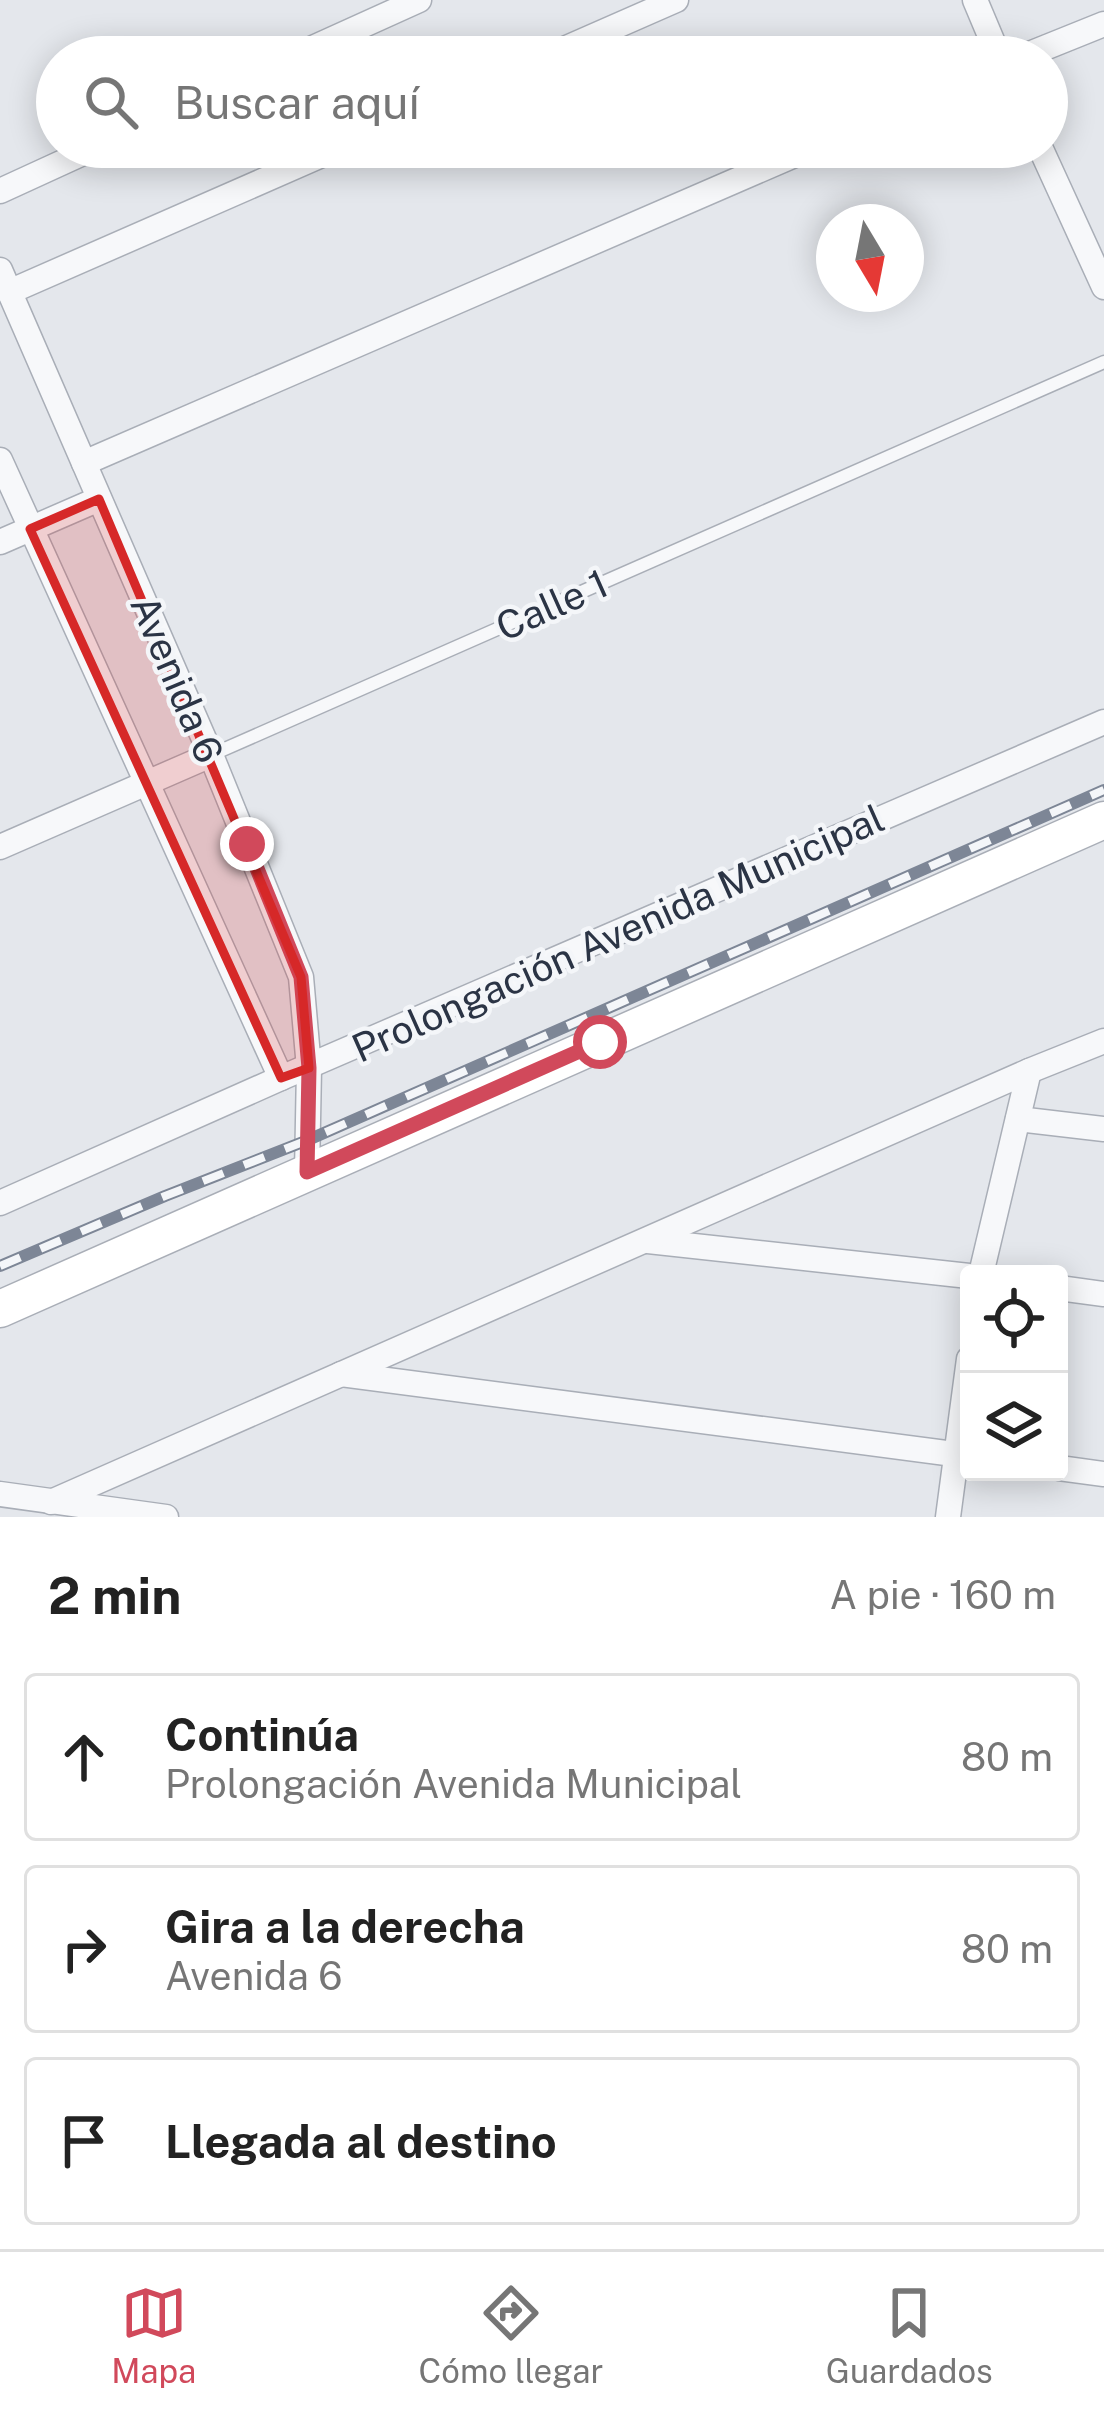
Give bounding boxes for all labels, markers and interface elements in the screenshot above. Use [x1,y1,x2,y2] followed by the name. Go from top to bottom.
[36,36,1068,168] search box
[78,69,144,135] icon: search
[174,76,420,129] text: Buscar aquí
[816,204,924,312] north arrow
[489,560,615,650] street label: Calle 1
[121,588,233,770] street label: Avenida 6
[345,795,891,1071] street label: Prolongación Avenida Municipal
[220,817,274,871] route end
[573,1015,627,1069] route start
[960,1265,1068,1481] map controls
[960,1265,1068,1373] button: locate
[960,1373,1068,1481] button: layers
[48,1566,182,1625] text: 2 min
[829,1572,1056,1618] text: A pie · 160 m
[165,1708,359,1761] text: Continúa
[51,1724,117,1790] icon: ahead
[961,1734,1053,1780] text: 80 m
[165,1761,742,1807] text: Prolongación Avenida Municipal
[165,1900,525,1953] text: Gira a la derecha
[51,1916,117,1982] icon: right
[961,1926,1053,1972] text: 80 m
[165,1953,342,1999] text: Avenida 6
[51,2108,117,2174] icon: arrive
[165,2115,557,2168] text: Llegada al destino
[111,2280,196,2390] tab: Mapa
[419,2280,603,2390] tab: Cómo llegar
[826,2280,993,2390] tab: Guardados

